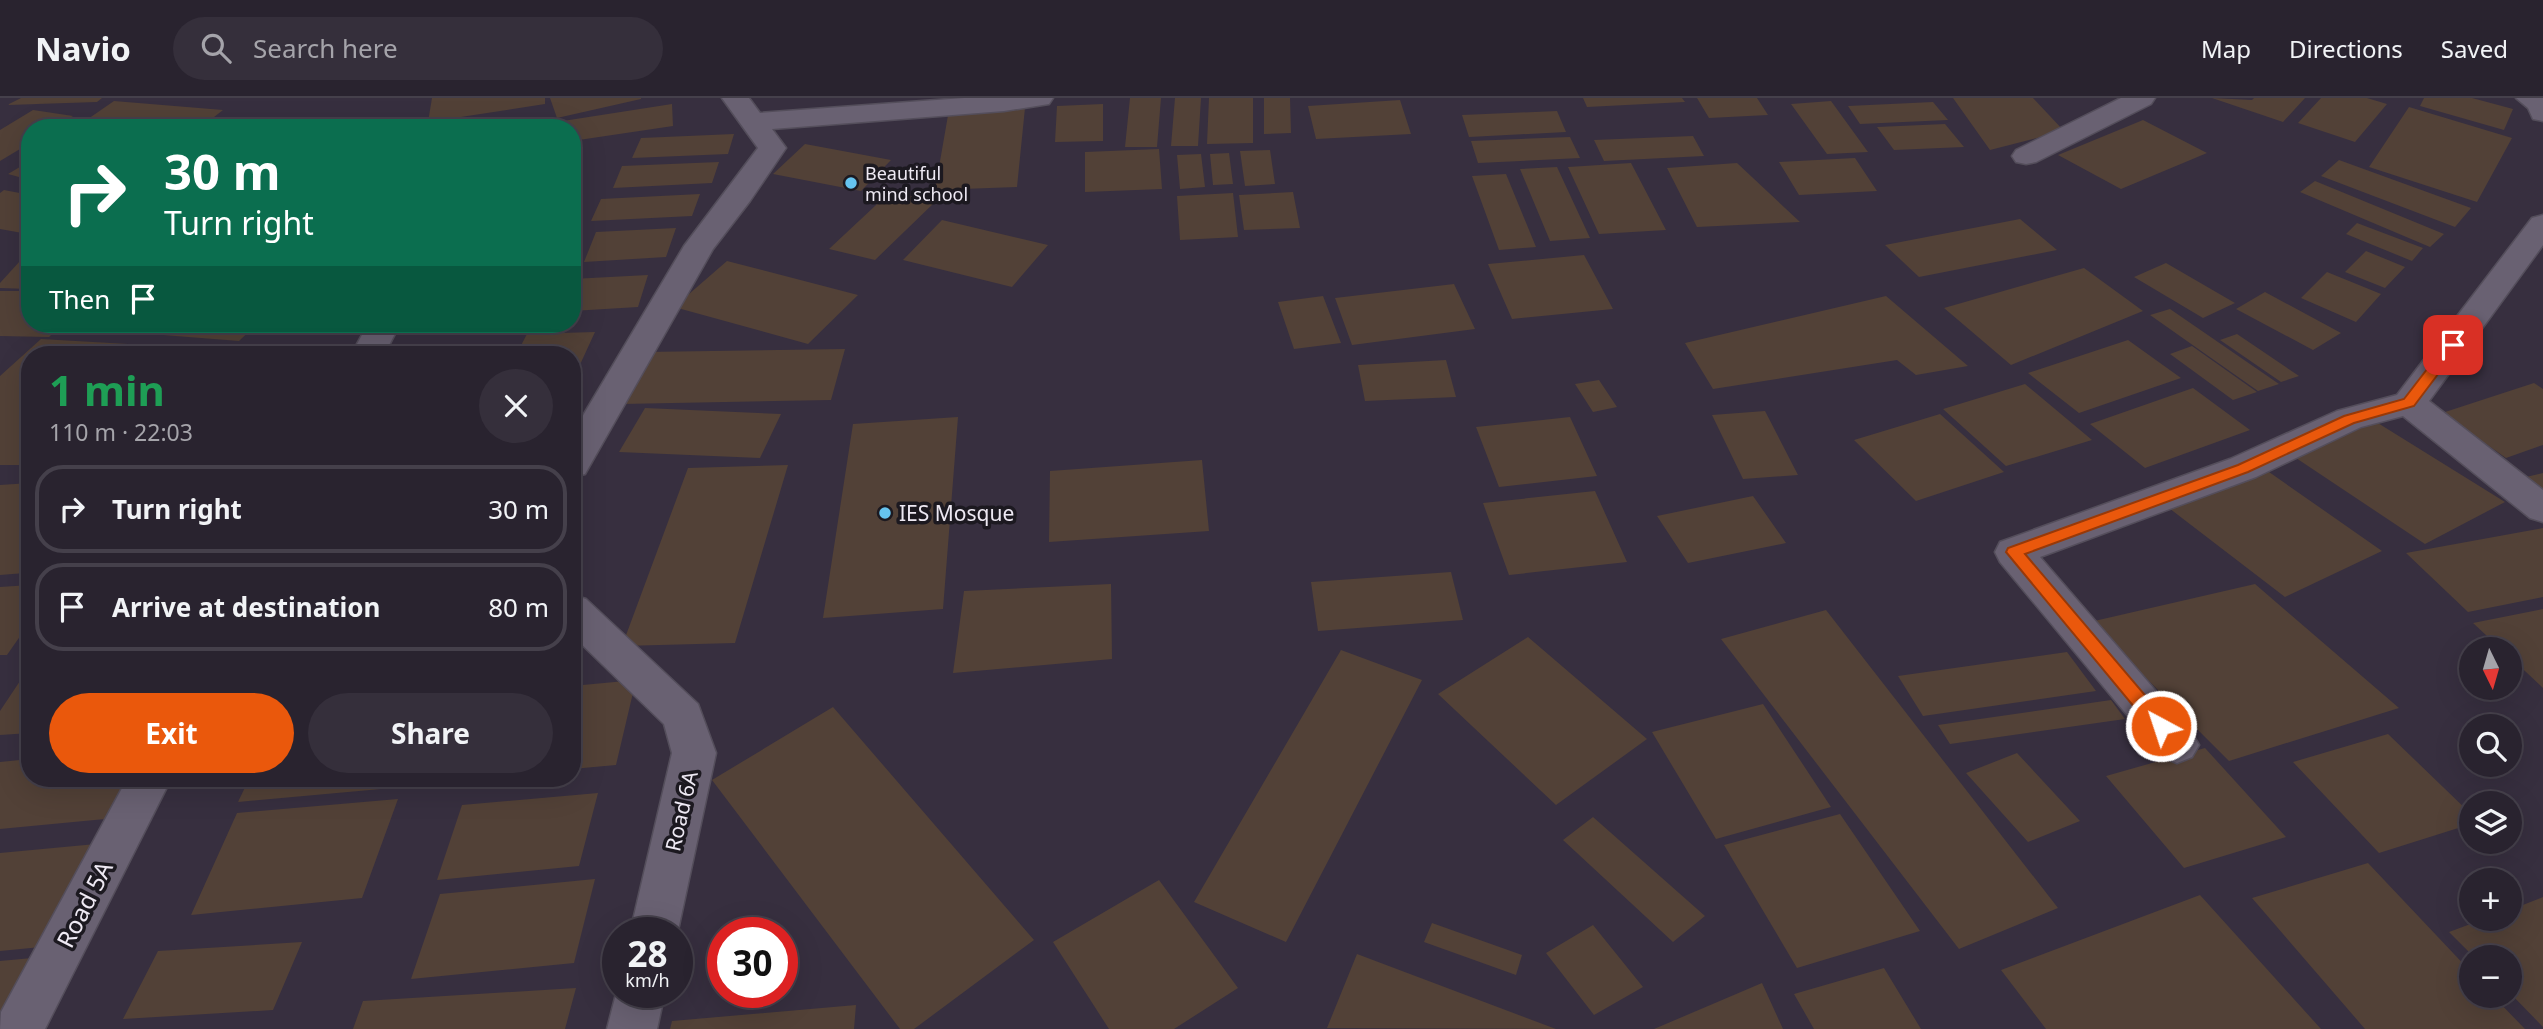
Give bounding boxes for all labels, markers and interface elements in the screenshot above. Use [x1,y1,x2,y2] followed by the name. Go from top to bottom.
[173,17,663,80] search box
[35,26,131,71] text: Navio
[197,29,235,67] icon: search
[253,30,398,66] text: Search here
[2201,32,2251,65] text: Map
[2289,32,2403,65] text: Directions
[2441,32,2508,65] text: Saved
[164,138,281,204] text: 30 m
[49,147,140,238] icon: right
[865,161,968,206] place label: Beautiful mind school
[843,175,859,191] marker: Beautiful mind school
[164,201,314,244] text: Turn right
[124,280,162,318] icon: arrive
[49,281,110,317] text: Then
[2423,315,2483,375] pin
[2434,326,2472,364] icon: arrive
[49,361,165,418] text: 1 min
[479,369,553,443] button: close
[49,416,193,448] text: 110 m · 22:03
[53,490,91,528] icon: right
[112,491,242,527] text: Turn right
[488,491,549,527] text: 30 m
[899,499,1014,527] place label: IES Mosque
[877,505,893,521] marker: IES Mosque
[53,588,91,626] icon: arrive
[112,589,381,625] text: Arrive at destination
[488,589,549,625] text: 80 m
[2459,637,2522,700] north arrow
[2459,637,2522,1008] map controls
[2124,689,2198,763] position arrow
[49,693,294,773] button: Exit
[308,693,553,773] button: Share
[2459,714,2522,777] button: search
[658,768,704,854] street label: Road 6A
[2459,791,2522,854] button: layers
[48,855,120,953] street label: Road 5A
[2459,868,2522,931] button: +
[707,917,798,1008] speed limit sign: 30
[627,930,668,977] text: 28
[2459,945,2522,1008] button: −
[625,968,670,992] text: km/h

